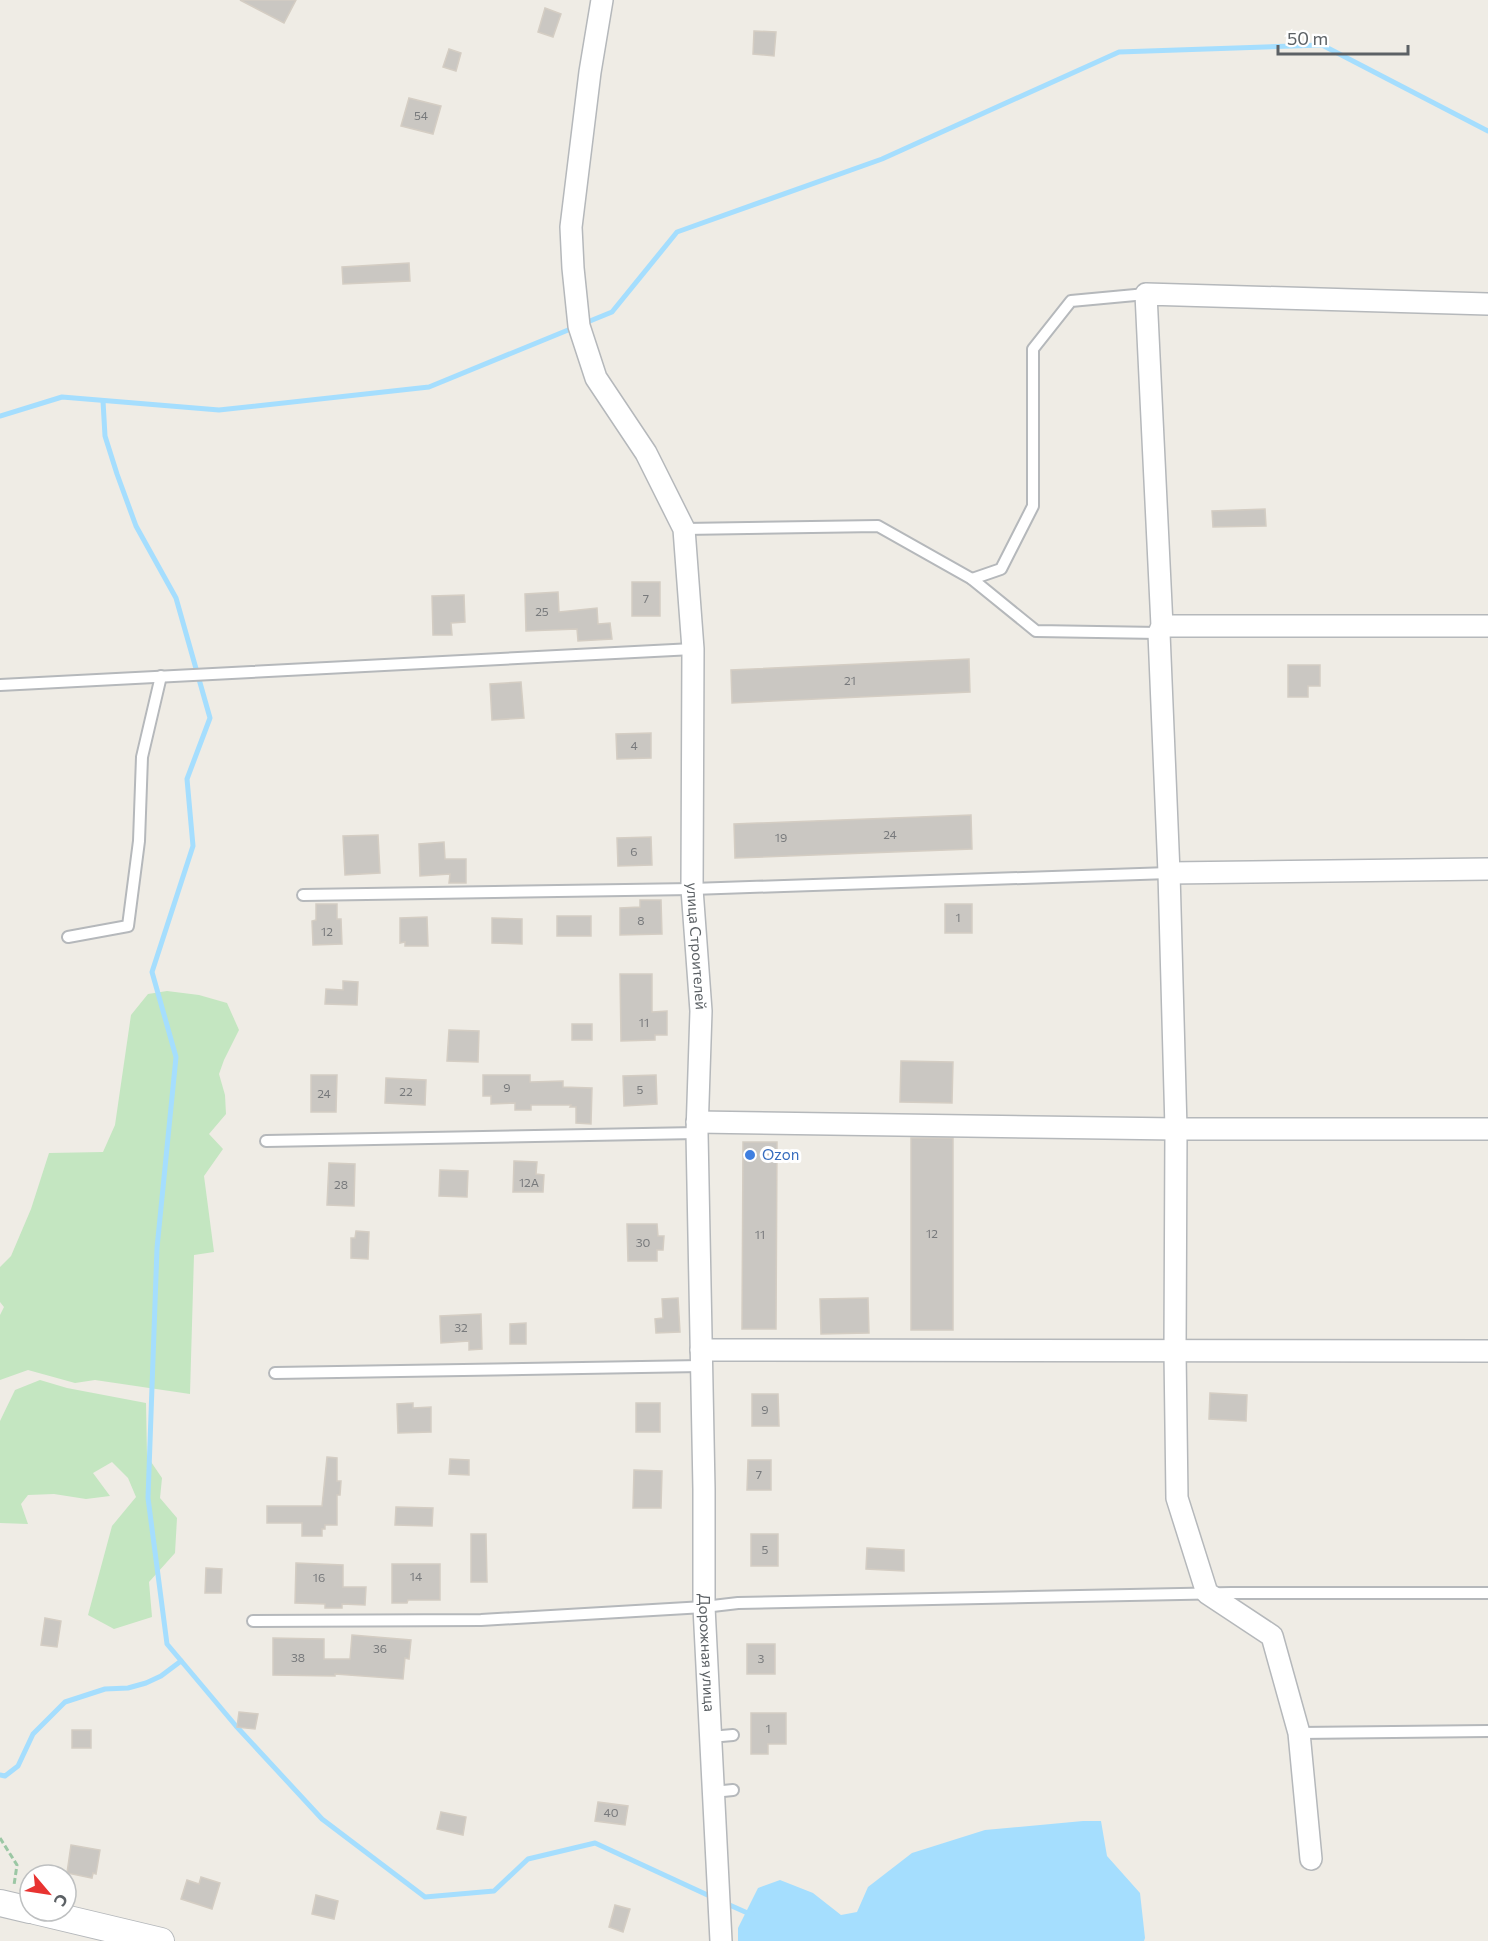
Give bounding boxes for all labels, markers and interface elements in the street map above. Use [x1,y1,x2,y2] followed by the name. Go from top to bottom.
[1278,18,1408,56] scale bar
[1287,27,1328,49] text: 50 m
[414,108,428,122] house number: 54
[643,591,649,605] house number: 7
[535,604,549,618] house number: 25
[844,673,856,687] house number: 21
[630,738,638,752] house number: 4
[883,827,897,841] house number: 24
[775,830,787,844] house number: 19
[630,844,638,858] house number: 6
[684,883,711,1010] street label: улица Строителей
[955,910,961,924] house number: 1
[637,913,645,927] house number: 8
[321,924,333,938] house number: 12
[639,1015,649,1029] house number: 11
[503,1080,511,1094] house number: 9
[637,1082,644,1096] house number: 5
[399,1084,413,1098] house number: 22
[317,1086,331,1100] house number: 24
[762,1145,799,1163] place label: Ozon
[743,1148,757,1162] marker: Ozon
[519,1175,539,1189] house number: 12А
[334,1177,348,1191] house number: 28
[926,1226,938,1240] house number: 12
[755,1227,765,1241] house number: 11
[636,1235,651,1249] house number: 30
[454,1320,468,1334] house number: 32
[761,1402,769,1416] house number: 9
[756,1467,762,1481] house number: 7
[762,1542,769,1556] house number: 5
[410,1569,422,1583] house number: 14
[313,1570,325,1584] house number: 16
[696,1594,719,1712] street label: Дорожная улица
[373,1641,387,1655] house number: 36
[291,1650,305,1664] house number: 38
[758,1651,765,1665] house number: 3
[765,1721,771,1735] house number: 1
[603,1805,619,1819] house number: 40
[18,1863,78,1923] north arrow
[51,1891,73,1910] text: С

